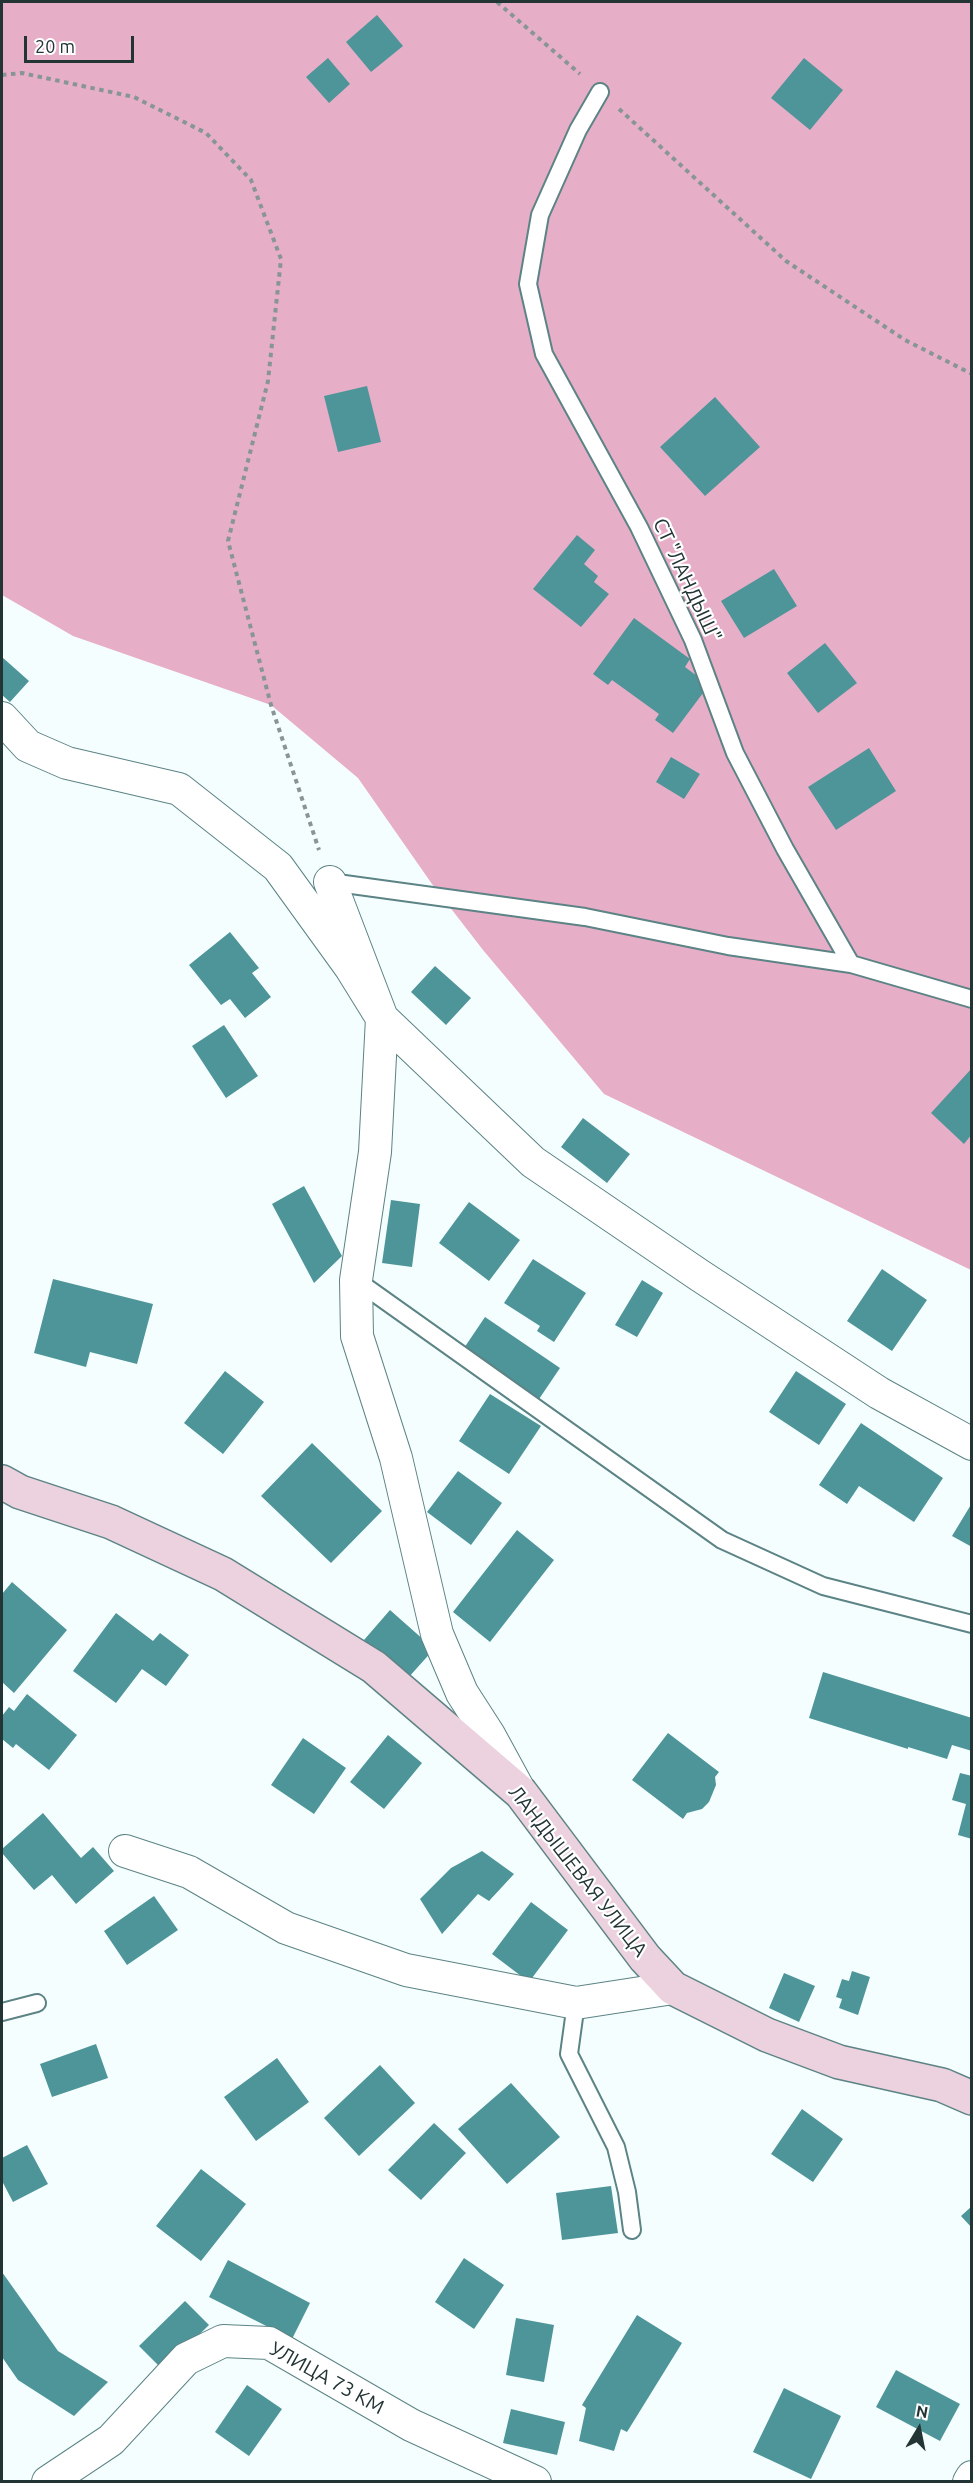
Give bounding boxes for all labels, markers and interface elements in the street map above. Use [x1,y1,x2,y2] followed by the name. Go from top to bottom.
[27,24,136,62] scale bar
[35,36,75,56] text: 20 m
[648,514,726,646] street label: СТ "ЛАНДЫШ"
[504,1780,652,1962] street label: ЛАНДЫШЕВАЯ УЛИЦА
[266,2337,388,2419] street label: УЛИЦА 73 КМ
[889,2399,949,2459] north arrow
[915,2401,930,2421] text: N

